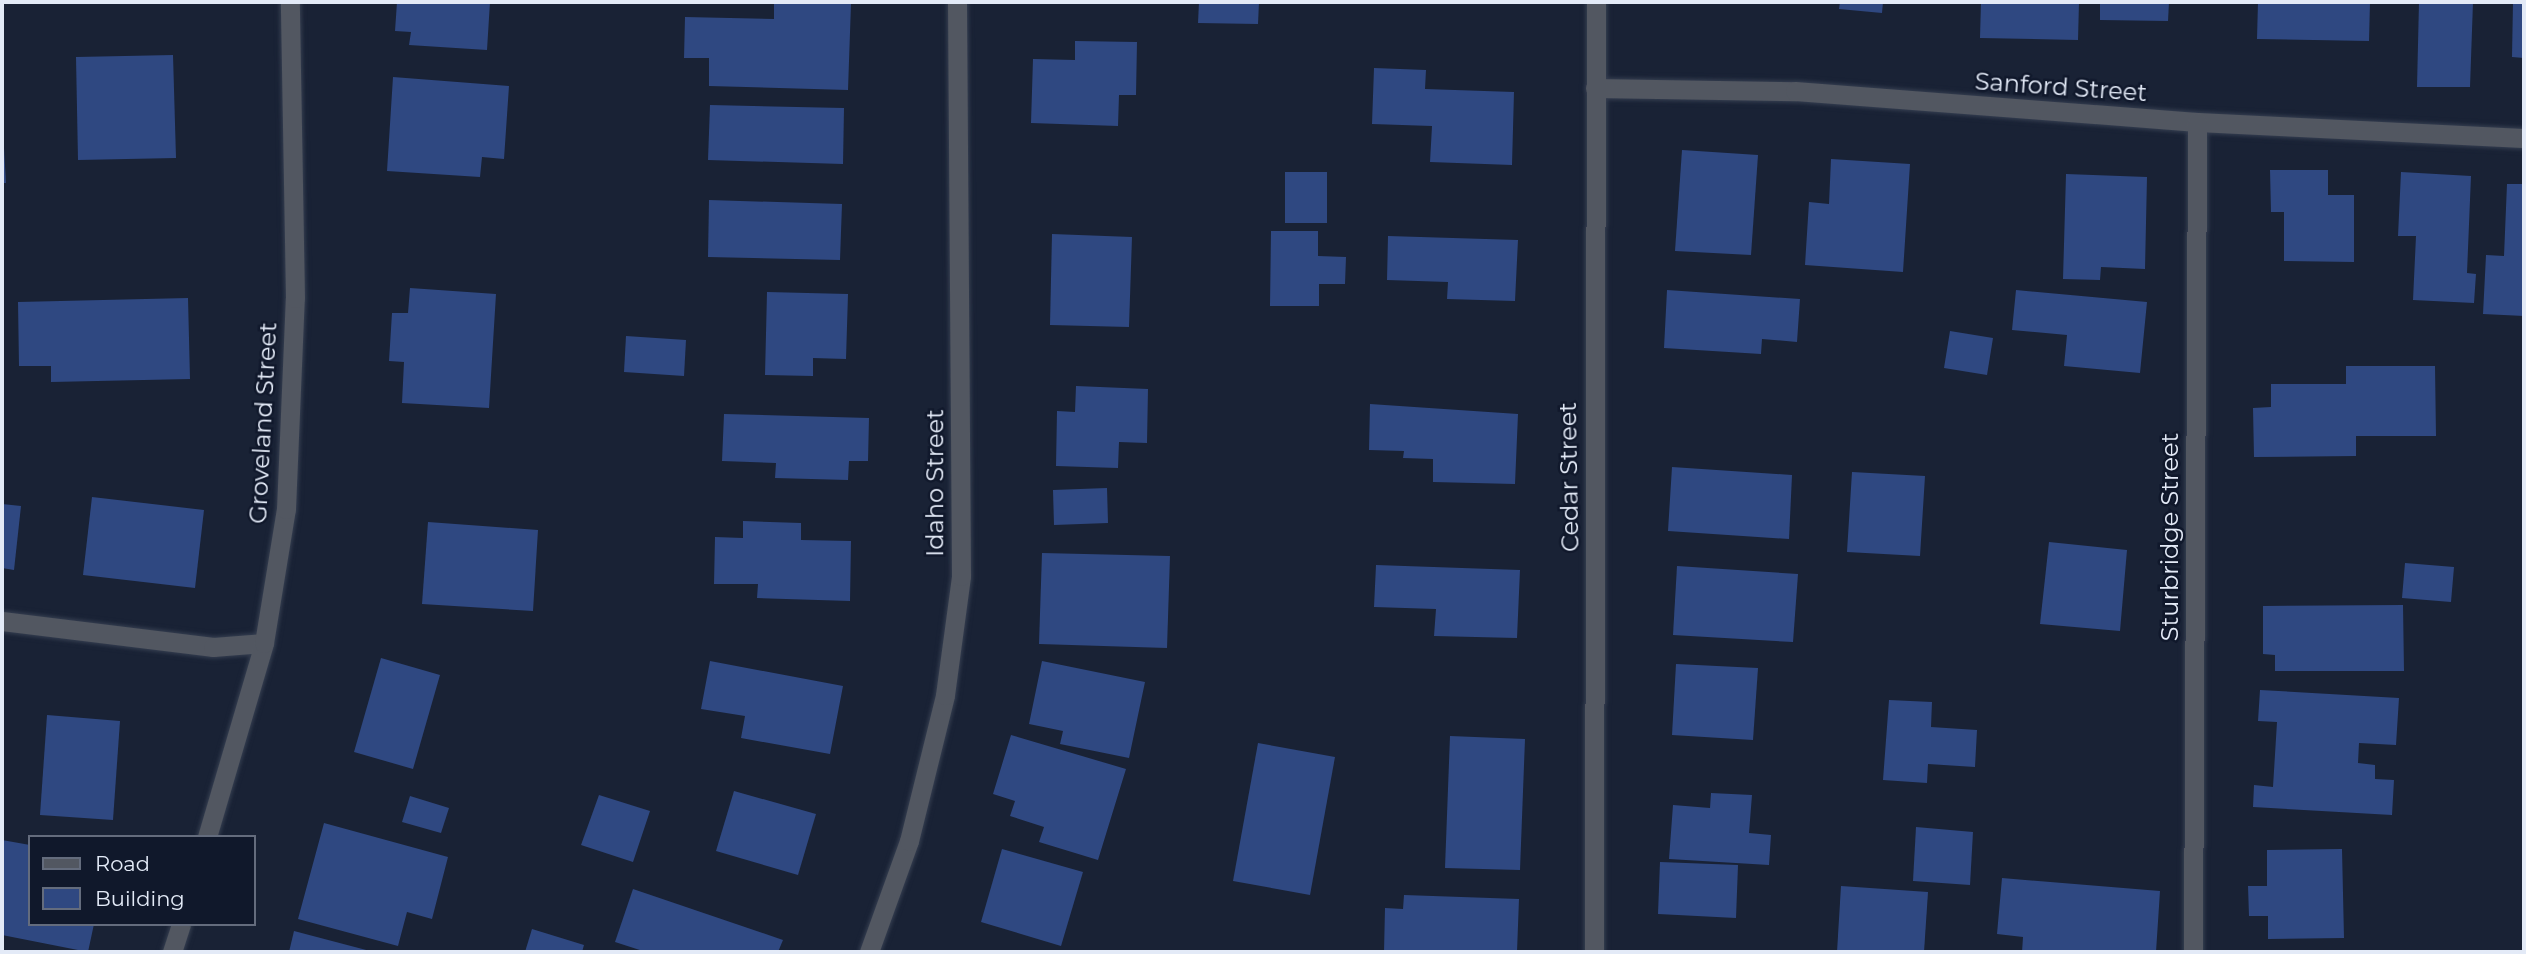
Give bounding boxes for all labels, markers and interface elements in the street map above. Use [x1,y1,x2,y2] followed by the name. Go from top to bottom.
[1974,67,2148,107] street label: Sanford Street
[243,322,283,524] street label: Groveland Street
[1553,402,1585,552] street label: Cedar Street
[921,409,949,557] street label: Idaho Street
[2156,433,2184,641] street label: Sturbridge Street
[28,835,256,926] legend
[95,851,150,876] text: Road
[95,886,185,911] text: Building

